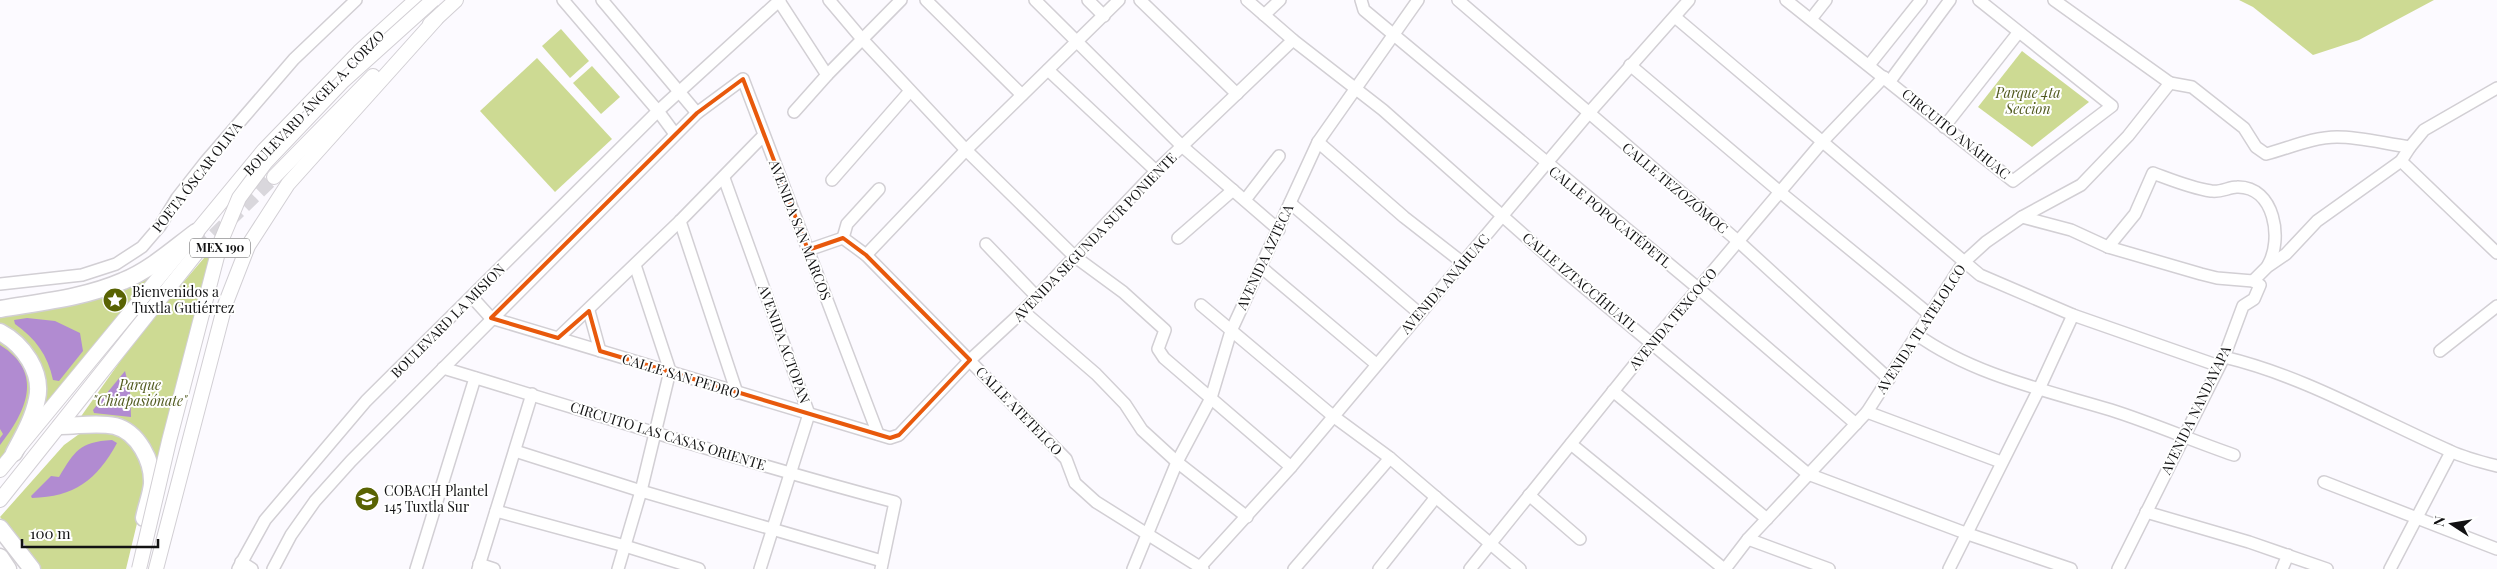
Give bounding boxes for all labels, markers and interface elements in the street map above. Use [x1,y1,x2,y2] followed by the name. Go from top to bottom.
[239,26,388,180] street label: BOULEVARD ÁNGEL A. CORZO
[1995,83,2060,118] park label: Parque 4ta Seccion
[1898,84,2015,183] street label: CIRCUITO ANÁHUAC
[147,117,246,236] street label: POETA ÓSCAR OLIVA
[1618,138,1732,238] street label: CALLE TEZOZÓMOC
[1008,148,1181,326] street label: AVENIDA SEGUNDA SUR PONIENTE
[765,156,836,303] street label: AVENIDA SAN MARCOS
[1545,161,1675,272] street label: CALLE POPOCATÉPETL
[1231,201,1297,314] street label: AVENIDA AZTECA
[1519,228,1642,336] street label: CALLE IZTACCÍHUATL
[1395,230,1493,338] street label: AVENIDA ANÁHUAC
[190,238,250,258] road number: MEX 190
[386,259,509,382] street label: BOULEVARD LA MISION
[1871,260,1970,398] street label: AVENIDA TLATELOLCO
[1624,264,1721,374] street label: AVENIDA TEXCOCO
[754,281,815,406] street label: AVENIDA ACTOPAN
[132,282,235,317] place label: Bienvenidos a Tuxtla Gutiérrez
[102,287,128,313] place icon: Bienvenidos a Tuxtla Gutiérrez
[2156,342,2235,478] street label: AVENIDA NANDAYAPA
[620,349,742,402] street label: CALLE SAN PEDRO
[972,362,1067,459] street label: CALLE ATETELCO
[93,375,188,410] park label: Parque "Chiapasiónate"
[568,397,768,474] street label: CIRCUITO LAS CASAS ORIENTE
[384,481,488,516] place label: COBACH Plantel 145 Tuxtla Sur
[354,486,380,512] school or university icon: COBACH Plantel 145 Tuxtla Sur
[2427,499,2477,549] north arrow
[2428,514,2449,528] text: N
[22,516,159,548] scale bar
[30,523,71,543] text: 100 m

